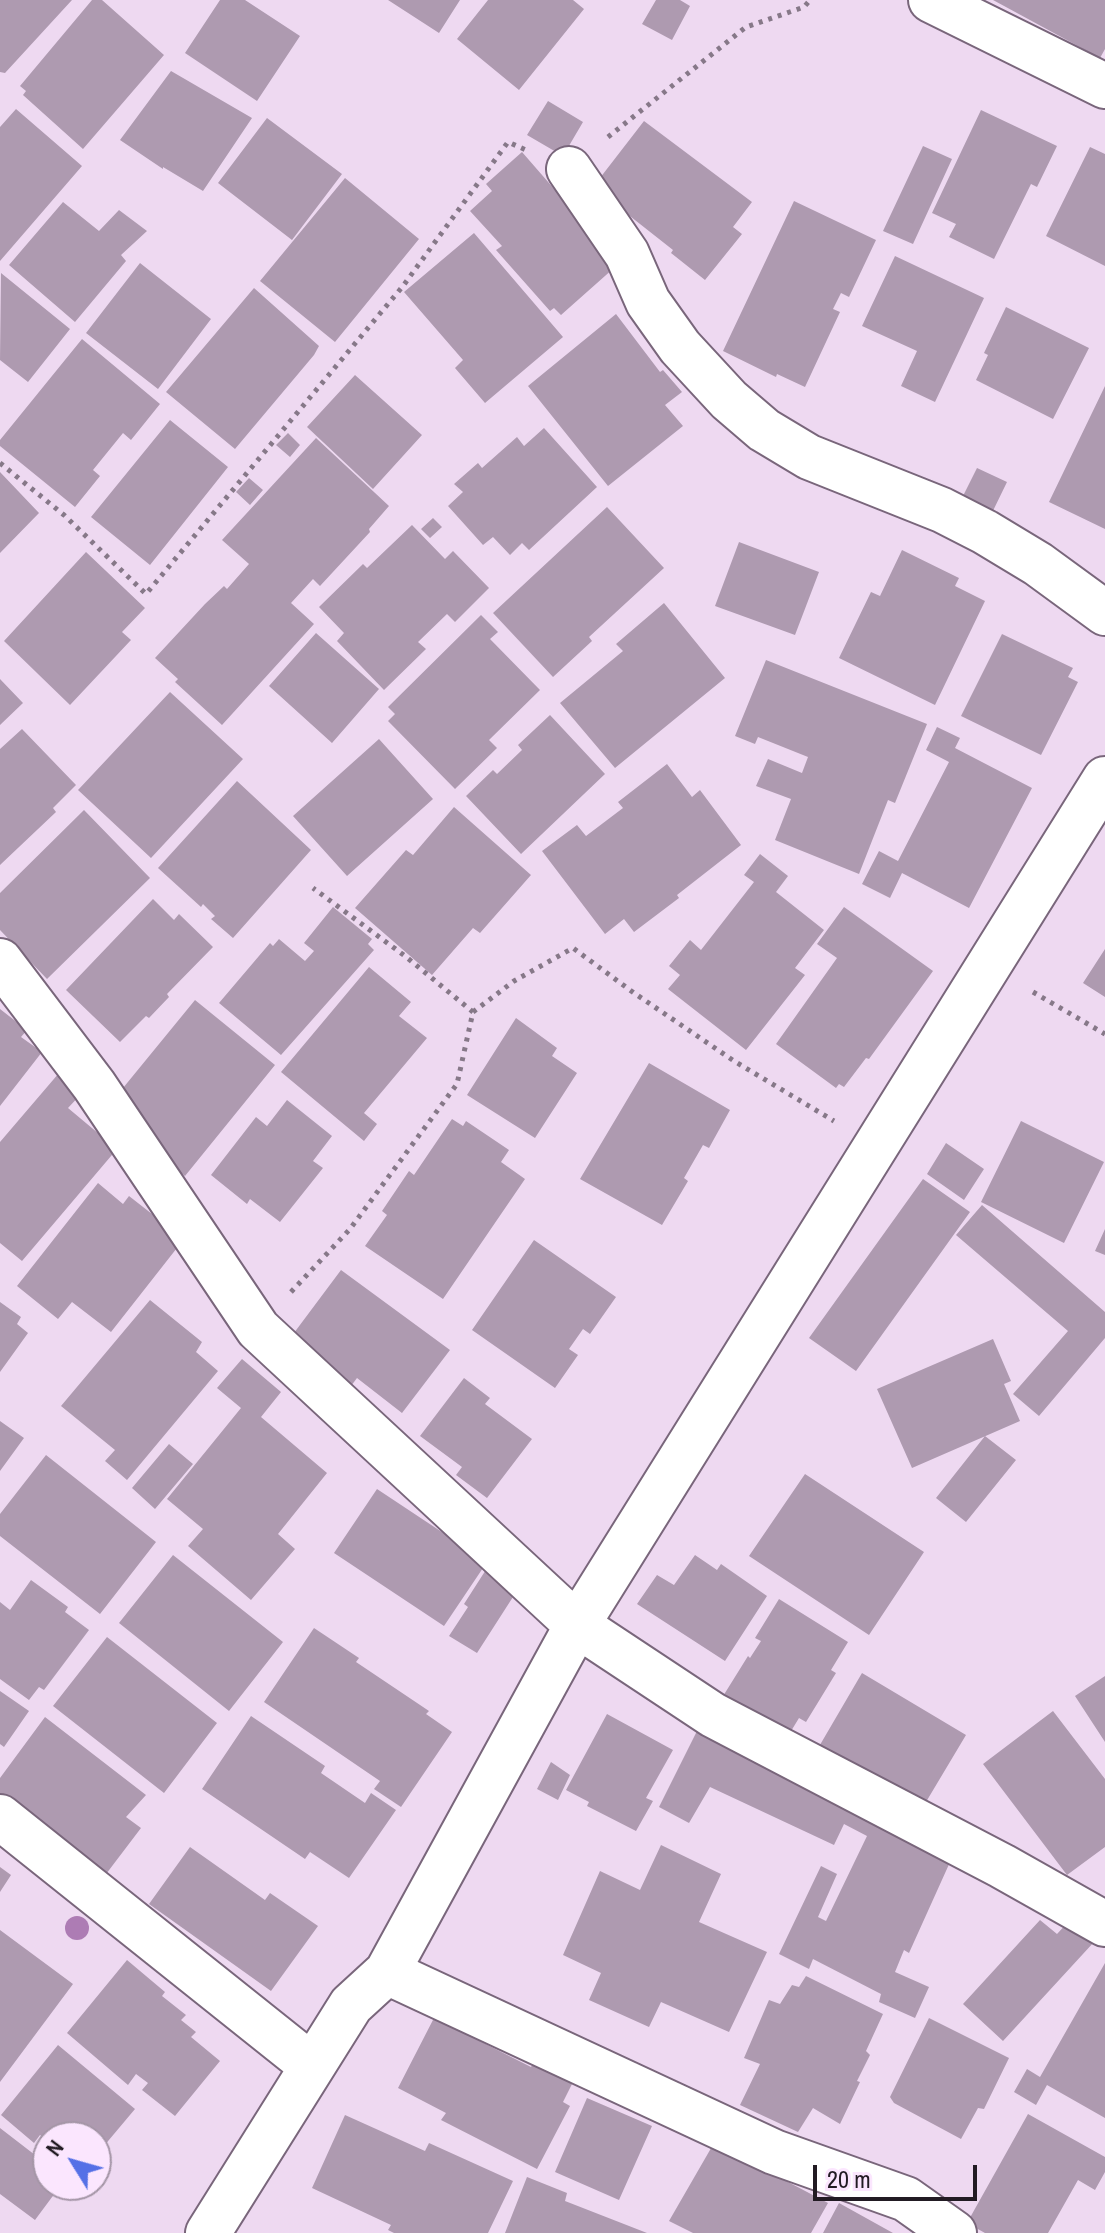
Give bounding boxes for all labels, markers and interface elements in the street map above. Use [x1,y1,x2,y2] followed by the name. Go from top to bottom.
[32,2121,112,2201] north arrow
[39,2134,70,2162] text: N
[817,2149,981,2199] scale bar
[827,2163,871,2195] text: 20 m

